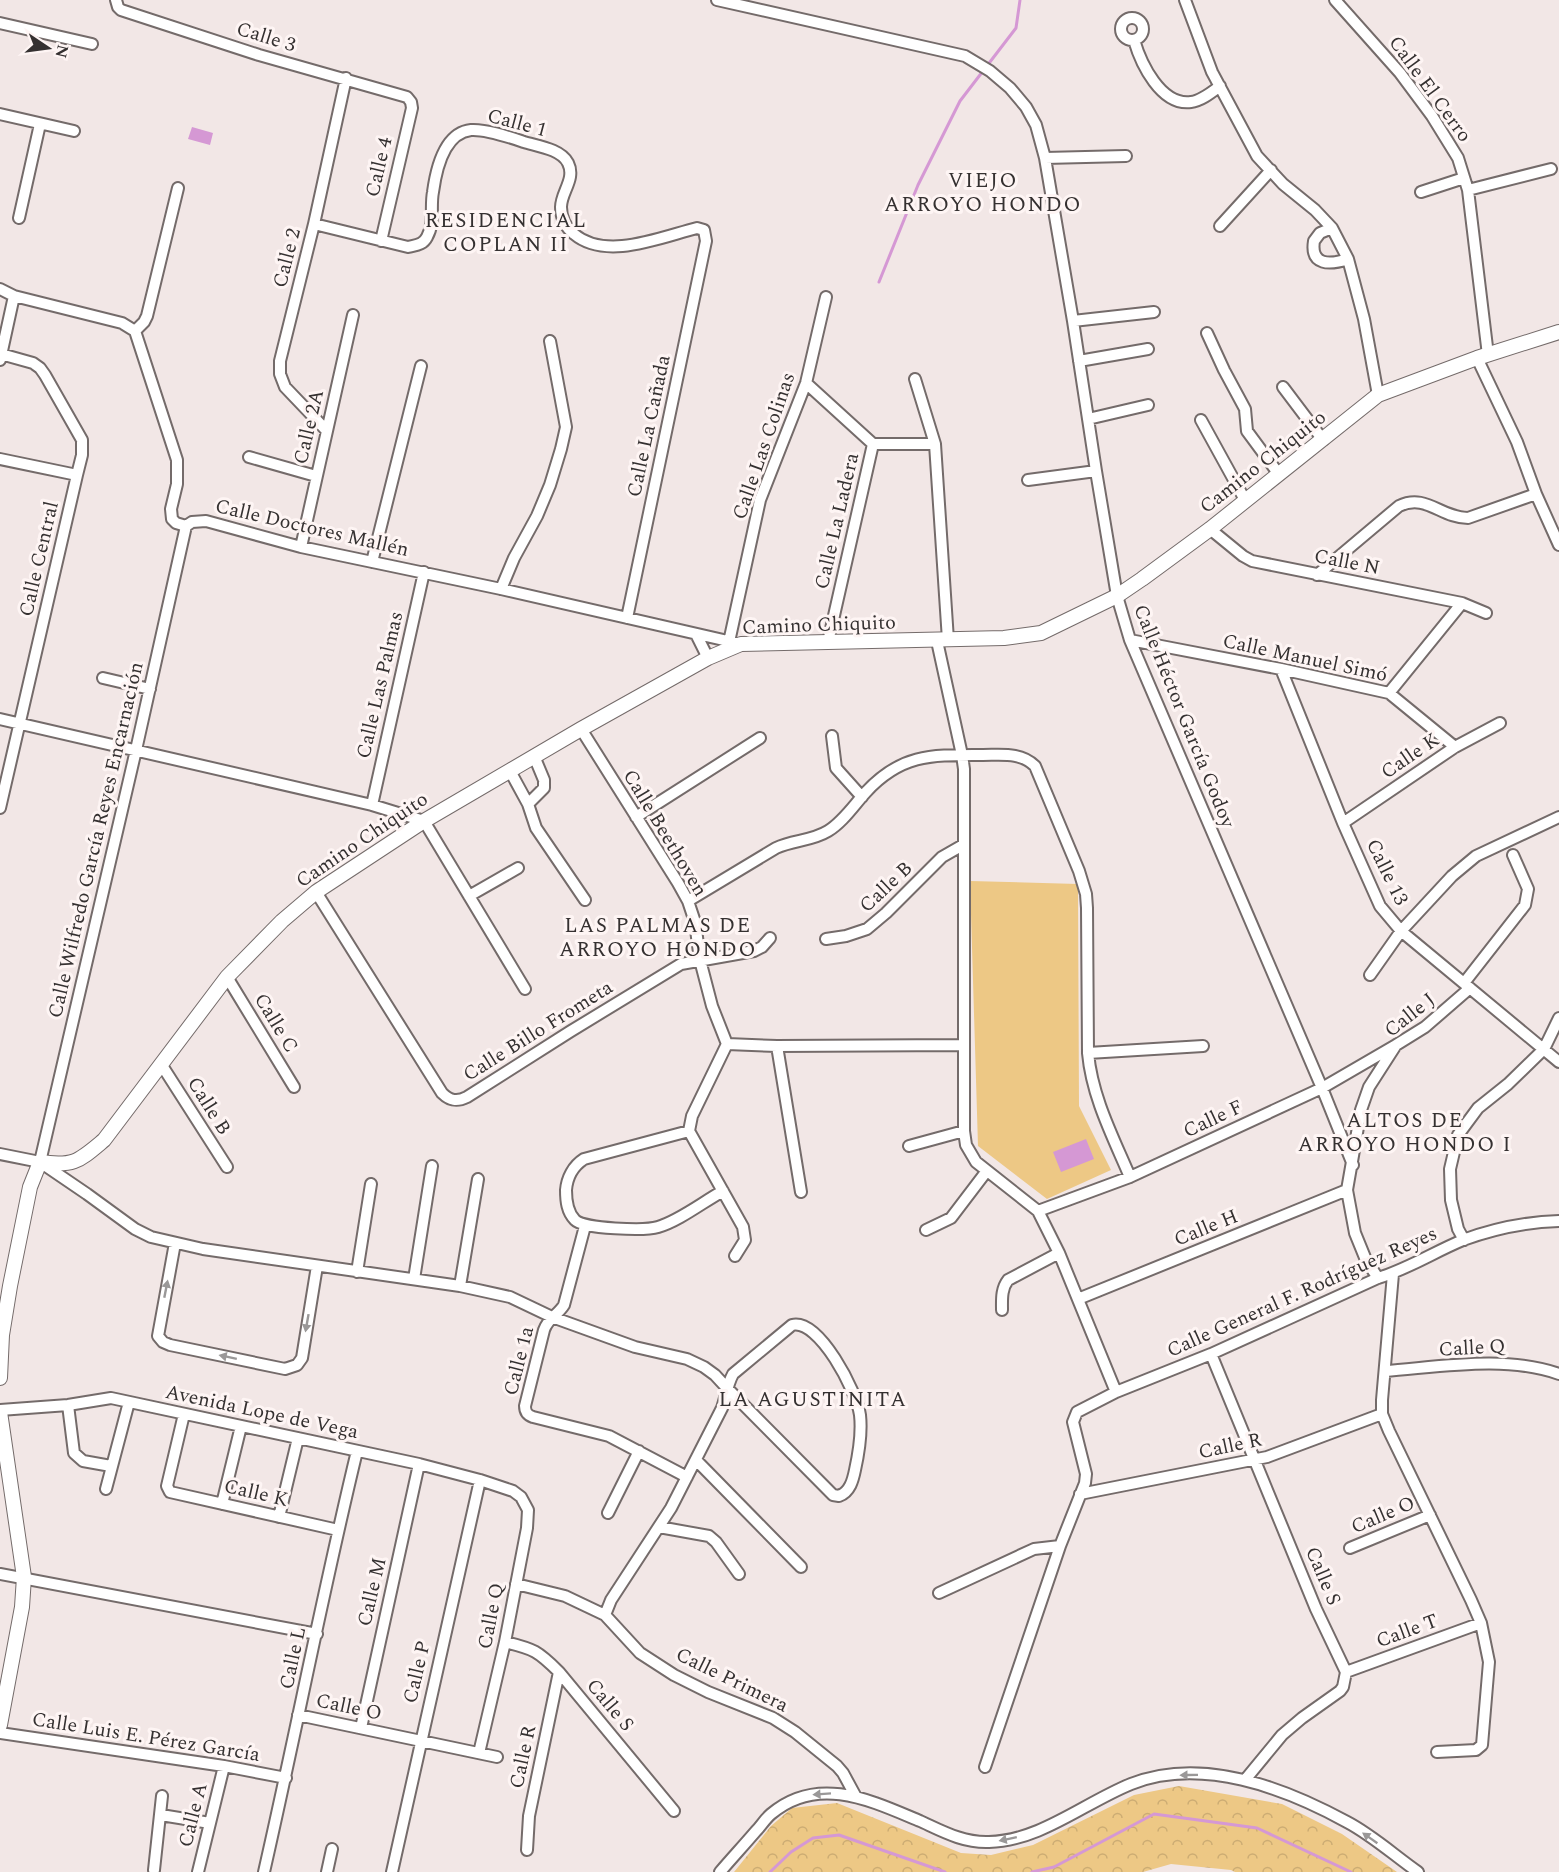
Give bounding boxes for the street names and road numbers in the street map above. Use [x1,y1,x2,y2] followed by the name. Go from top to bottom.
[233,14,299,60] street label: Calle 3
[1381,29,1479,149] street label: Calle El Cerro
[484,101,550,145] street label: Calle 1
[358,134,400,200] street label: Calle 4
[265,225,309,291] street label: Calle 2
[619,352,679,500] street label: Calle La Cañada
[725,368,803,524] street label: Calle Las Colinas
[286,387,332,467] street label: Calle 2A
[1193,403,1333,521] street label: Camino Chiquito
[807,450,867,592] street label: Calle La Ladera
[212,491,412,565] street label: Calle Doctores Mallén
[11,498,67,620] street label: Calle Central
[1311,541,1383,583] street label: Calle N
[1125,600,1243,833] street label: Calle Héctor García Godoy
[742,607,896,643] street label: Camino Chiquito
[348,608,412,762] street label: Calle Las Palmas
[1220,626,1390,690] street label: Calle Manuel Simó
[40,659,152,1021] street label: Calle Wilfredo García Reyes Encarnación
[1375,725,1446,787] street label: Calle K
[615,764,715,902] street label: Calle Beethoven
[290,785,434,895] street label: Camino Chiquito
[1358,834,1416,910] street label: Calle 13
[852,854,920,920] street label: Calle B
[457,973,619,1089] street label: Calle Billo Frometa
[1378,985,1442,1045] street label: Calle J
[246,987,306,1059] street label: Calle C
[179,1071,239,1141] street label: Calle B
[1178,1092,1248,1146] street label: Calle F
[1169,1202,1243,1254] street label: Calle H
[1162,1219,1442,1365] street label: Calle General F. Rodríguez Reyes
[496,1323,542,1399] street label: Calle 1a
[1438,1331,1507,1365] street label: Calle Q
[163,1377,362,1447] street label: Avenida Lope de Vega
[1196,1425,1265,1467] street label: Calle R
[221,1471,292,1515] street label: Calle K
[1346,1488,1420,1542] street label: Calle O
[1297,1542,1349,1610] street label: Calle S
[350,1555,394,1629] street label: Calle M
[470,1580,512,1652] street label: Calle Q
[1372,1606,1442,1656] street label: Calle T
[272,1624,314,1692] street label: Calle L
[395,1638,439,1706] street label: Calle P
[671,1640,794,1720] street label: Calle Primera
[579,1672,641,1738] street label: Calle S
[313,1685,385,1729] street label: Calle O
[30,1704,262,1770] street label: Calle Luis E. Pérez García
[502,1722,544,1791] street label: Calle R
[171,1780,215,1850] street label: Calle A

